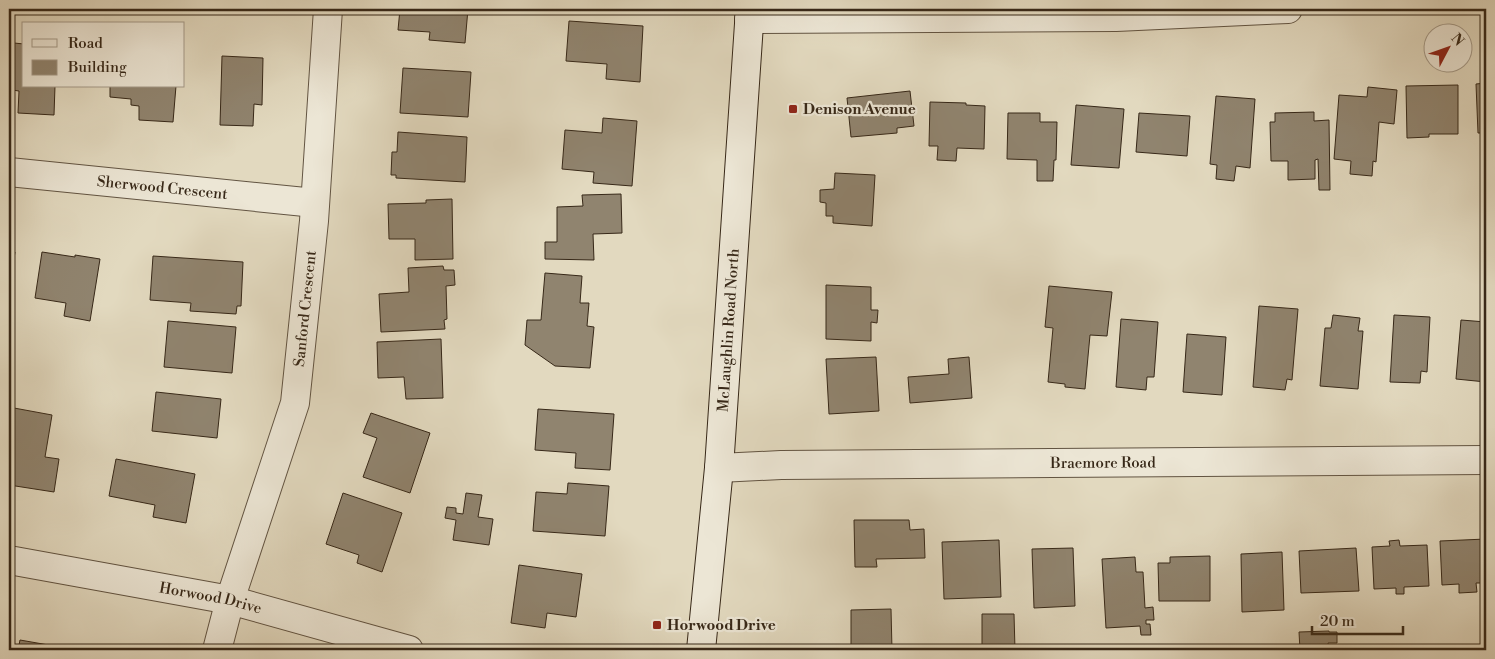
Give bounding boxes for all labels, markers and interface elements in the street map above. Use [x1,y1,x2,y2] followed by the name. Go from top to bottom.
[22,22,185,88] legend
[1422,22,1472,72] north arrow
[1447,30,1467,50] text: N
[68,34,103,53] text: Road
[67,58,127,77] text: Building
[803,100,916,119] place label: Denison Avenue
[787,103,799,115] marker: Denison Avenue
[96,171,229,204] street label: Sherwood Crescent
[713,248,743,413] street label: McLaughlin Road North
[289,249,320,368] street label: Sanford Crescent
[1049,453,1156,473] street label: Braemore Road
[158,578,264,618] street label: Horwood Drive
[1312,604,1404,636] scale bar
[1320,612,1355,631] text: 20 m
[667,616,776,635] place label: Horwood Drive
[651,619,663,631] marker: Horwood Drive

